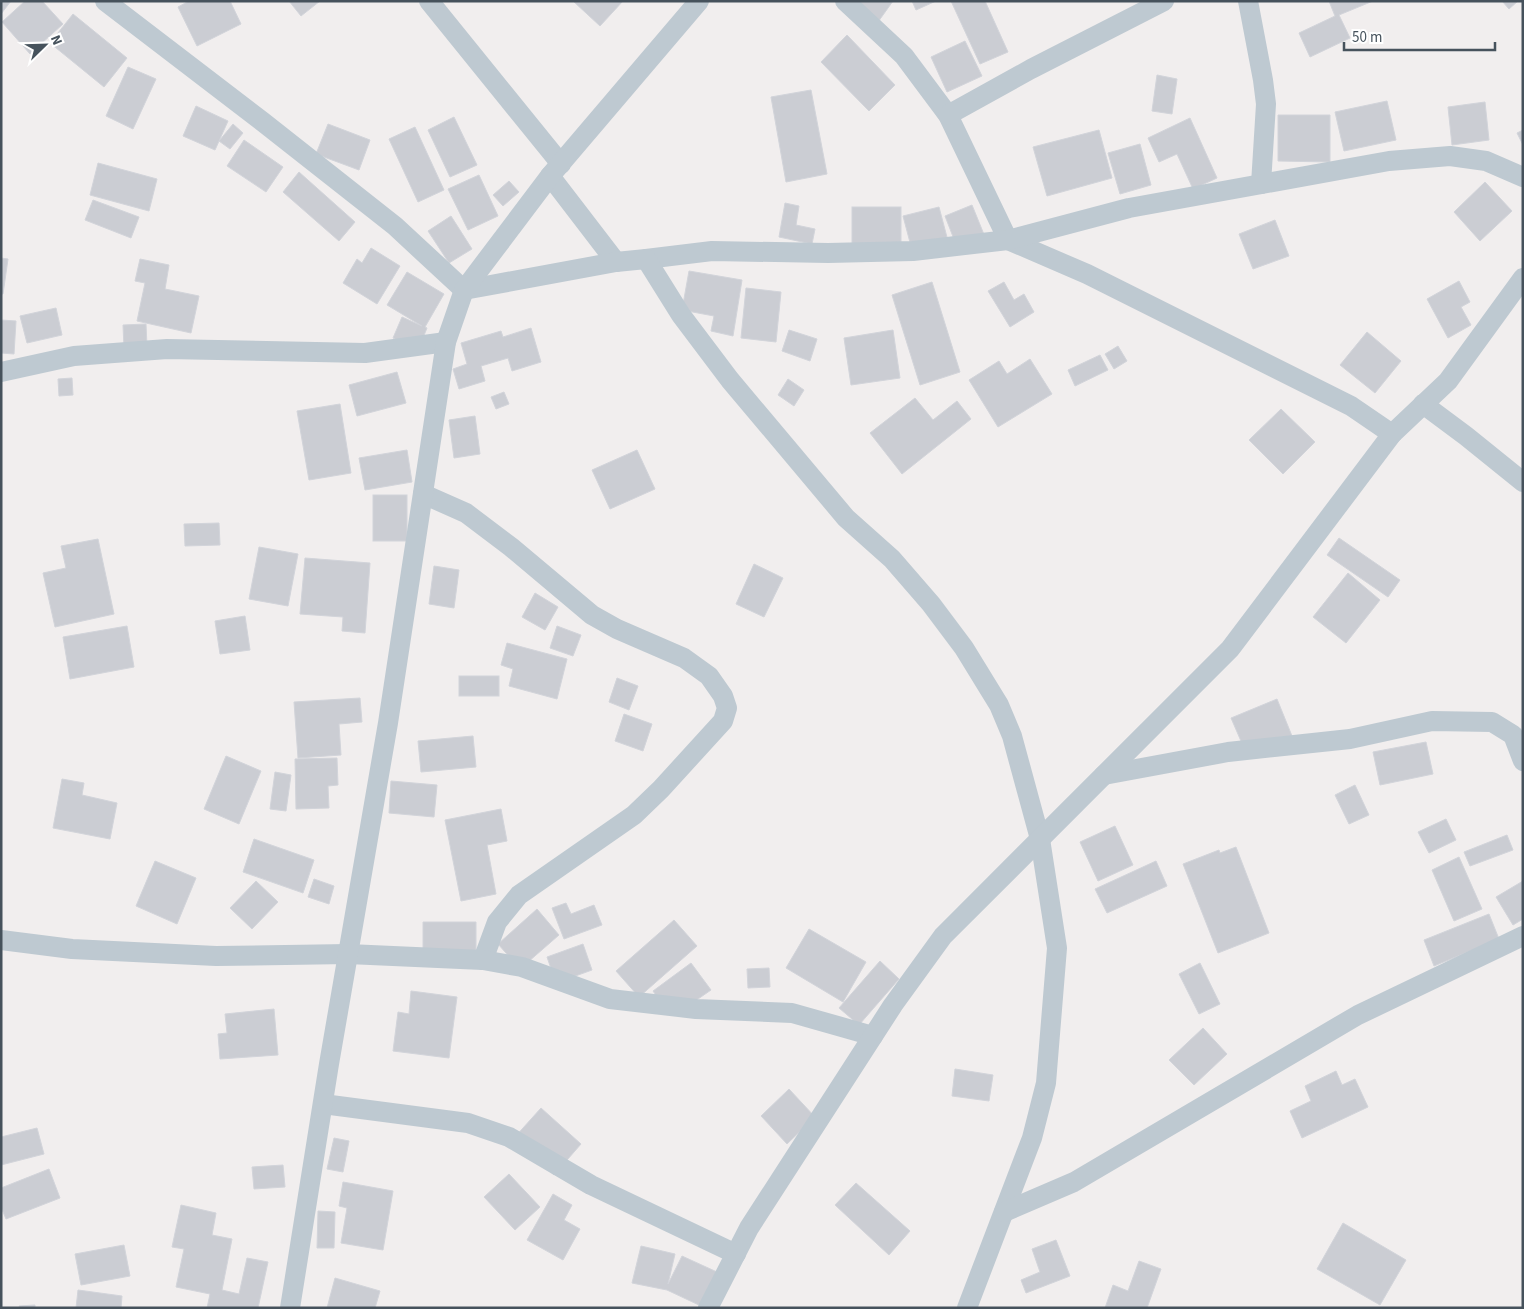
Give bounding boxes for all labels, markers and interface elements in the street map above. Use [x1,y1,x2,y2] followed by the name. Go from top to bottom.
[20,20,70,70] north arrow
[1344,20,1495,52] scale bar
[1352,27,1382,48] text: 50 m
[45,32,67,49] text: N

